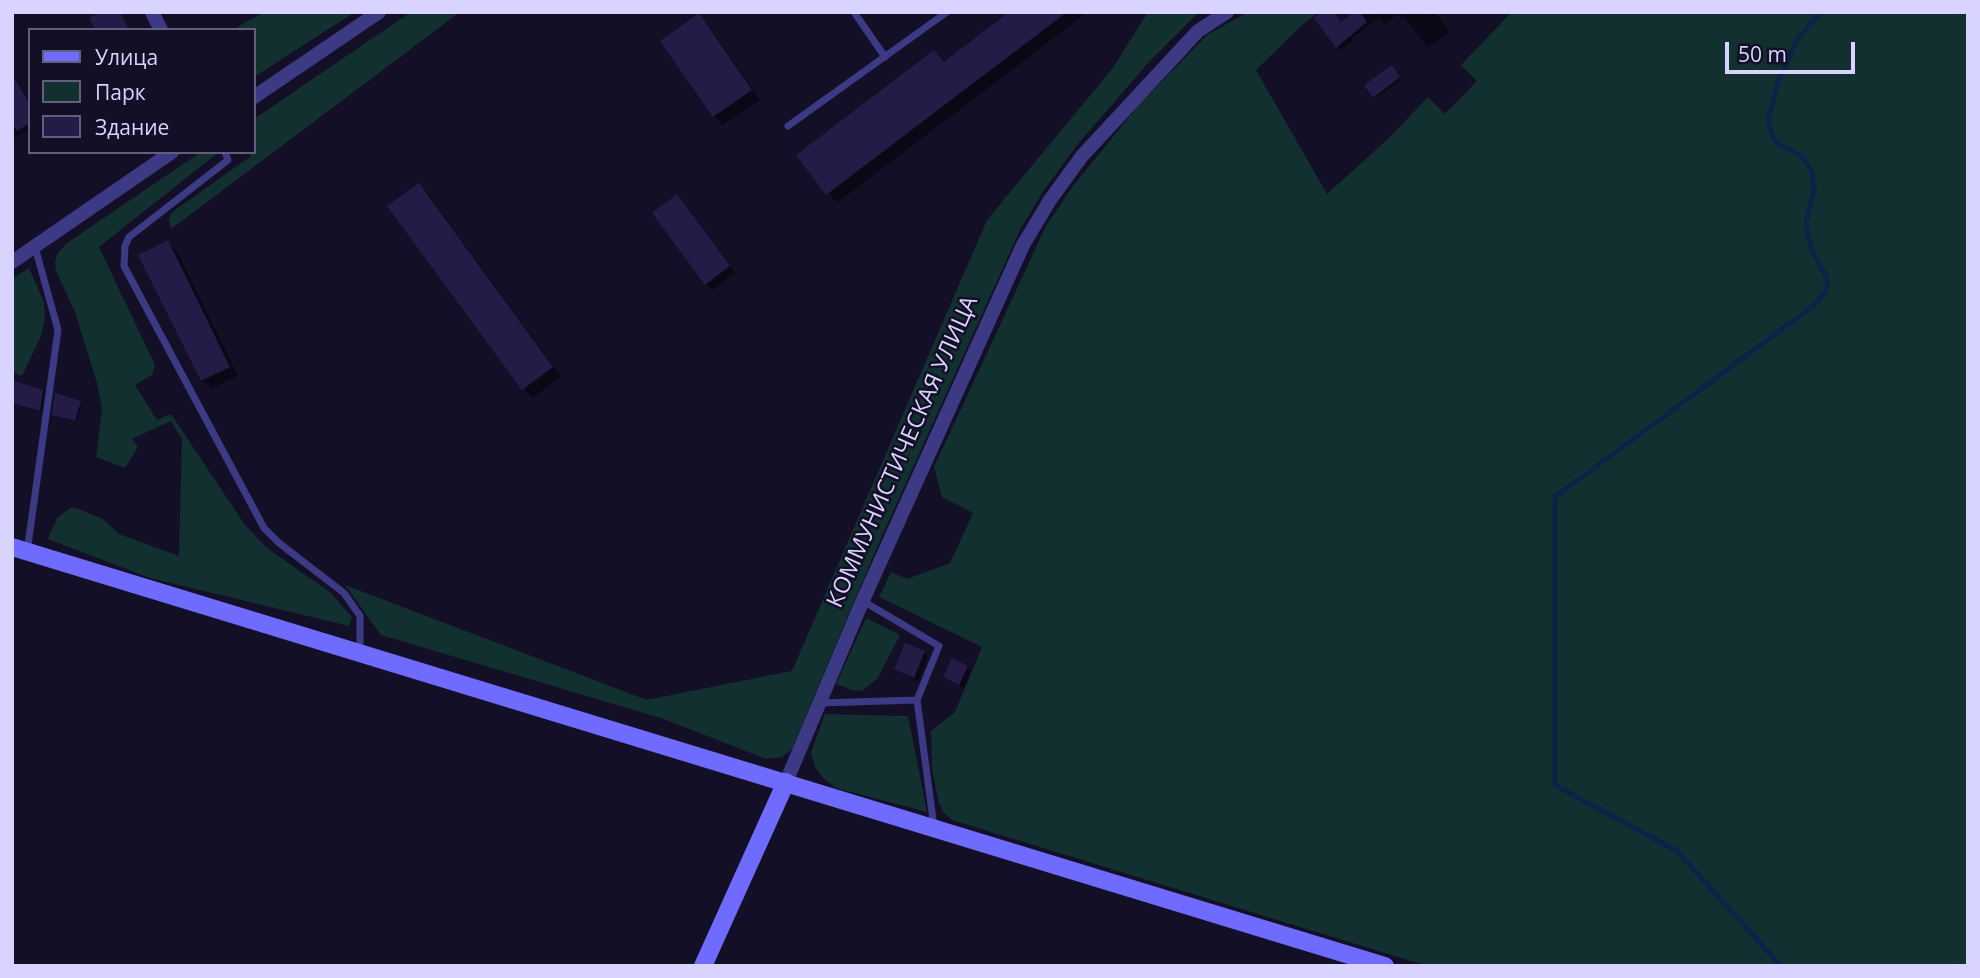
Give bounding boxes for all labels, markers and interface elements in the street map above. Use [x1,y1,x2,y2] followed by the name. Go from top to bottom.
[28,28,256,154] legend
[1728,28,1857,72] scale bar
[1738,40,1787,68] text: 50 m
[95,43,158,71] text: Улица
[95,78,146,106] text: Парк
[95,113,169,141] text: Здание
[822,292,984,612] street label: КОММУНИСТИЧЕСКАЯ УЛИЦА

